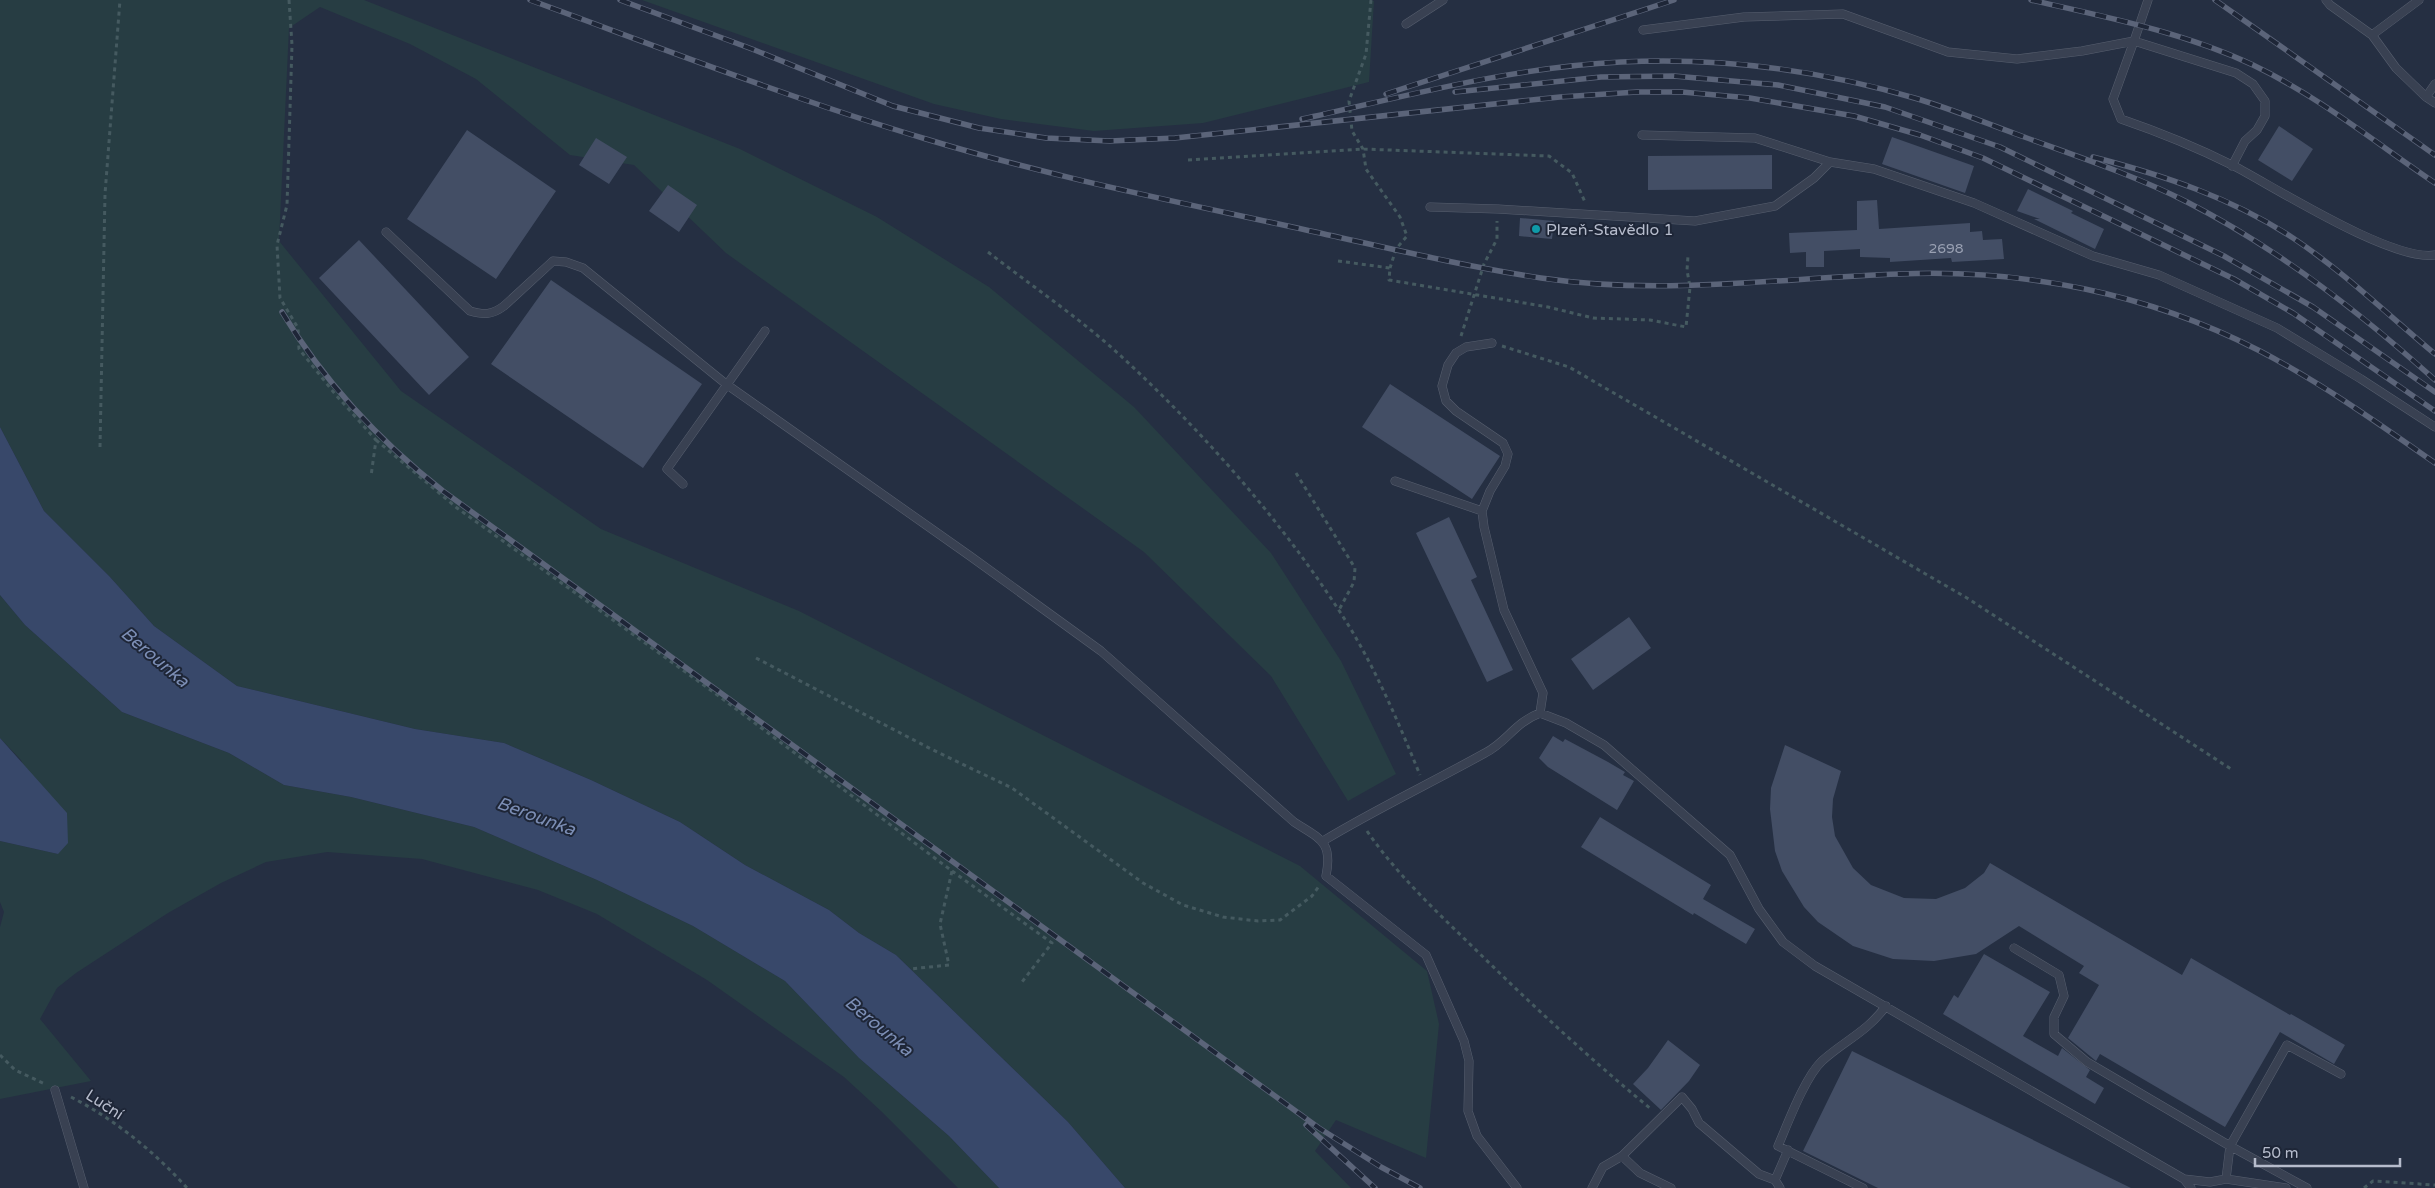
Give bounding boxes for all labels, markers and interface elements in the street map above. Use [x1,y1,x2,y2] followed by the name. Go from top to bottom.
[1546,220,1674,240] place label: Plzeň-Stavědlo 1
[1530,223,1542,235] marker: Plzeň-Stavědlo 1
[1928,240,1964,257] house number: 2698
[117,622,194,692] water label: Berounka
[494,792,579,841] water label: Berounka
[841,991,918,1061] water label: Berounka
[82,1085,127,1124] street label: Luční
[2255,1136,2400,1168] scale bar
[2262,1144,2299,1162] text: 50 m

